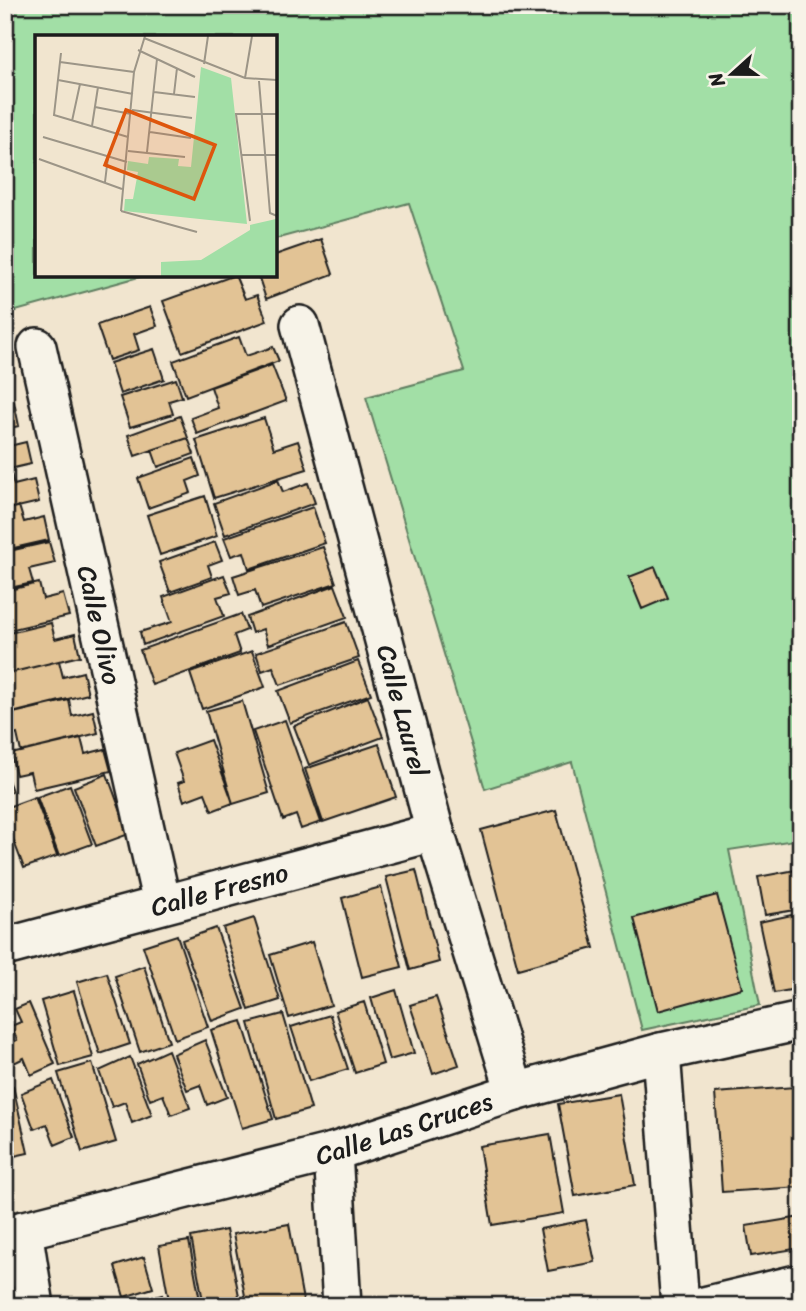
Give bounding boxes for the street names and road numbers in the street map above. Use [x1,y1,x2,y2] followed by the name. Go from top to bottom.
[64,561,135,689] street label: Calle Olivo
[363,640,442,782] street label: Calle Laurel
[145,849,293,930] street label: Calle Fresno
[311,1078,499,1179] street label: Calle Las Cruces

